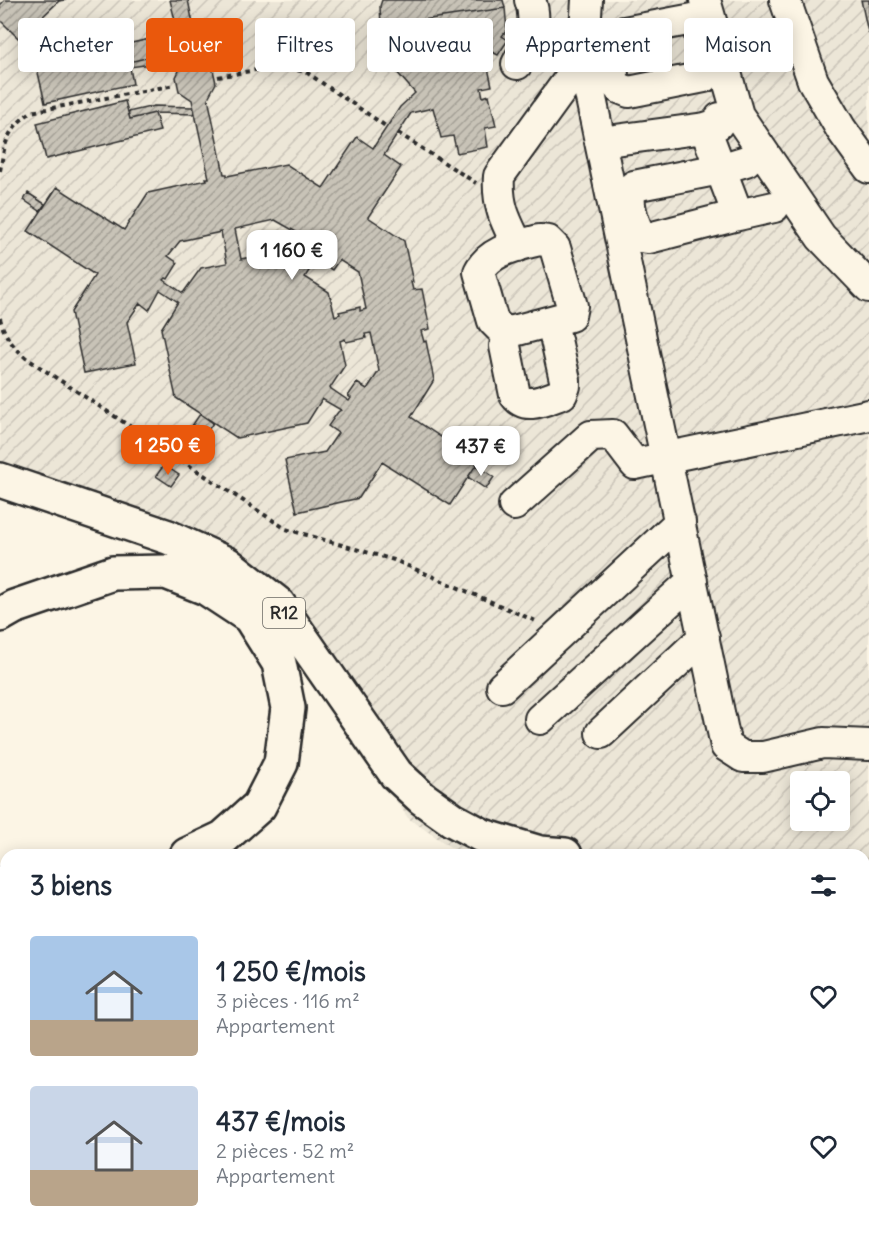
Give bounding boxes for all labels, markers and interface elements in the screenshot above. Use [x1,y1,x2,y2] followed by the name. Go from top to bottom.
[18,18,134,72] chip: Acheter
[146,18,243,72] chip: Louer
[255,18,355,72] chip: Filtres
[367,18,493,72] chip: Nouveau
[505,18,672,72] chip: Appartement
[684,18,793,72] chip: Maison
[237,230,347,281] pin: 1 160 €
[261,237,323,262] text: 1 160 €
[113,425,223,476] pin: 1 250 €
[439,426,523,477] pin: 437 €
[135,432,201,457] text: 1 250 €
[456,433,506,458] text: 437 €
[263,598,305,628] road number: R12
[790,771,850,831] map controls
[790,771,850,831] button: locate
[30,869,112,902] text: 3 biens
[807,869,840,902] icon: filters
[216,955,366,988] text: 1 250 €/mois
[78,960,150,1032] icon: home
[807,980,840,1013] icon: heart
[216,988,360,1013] text: 3 pièces · 116 m²
[216,1013,335,1038] text: Appartement
[216,1105,346,1138] text: 437 €/mois
[78,1110,150,1182] icon: home
[807,1130,840,1163] icon: heart
[216,1138,354,1163] text: 2 pièces · 52 m²
[216,1163,335,1188] text: Appartement

